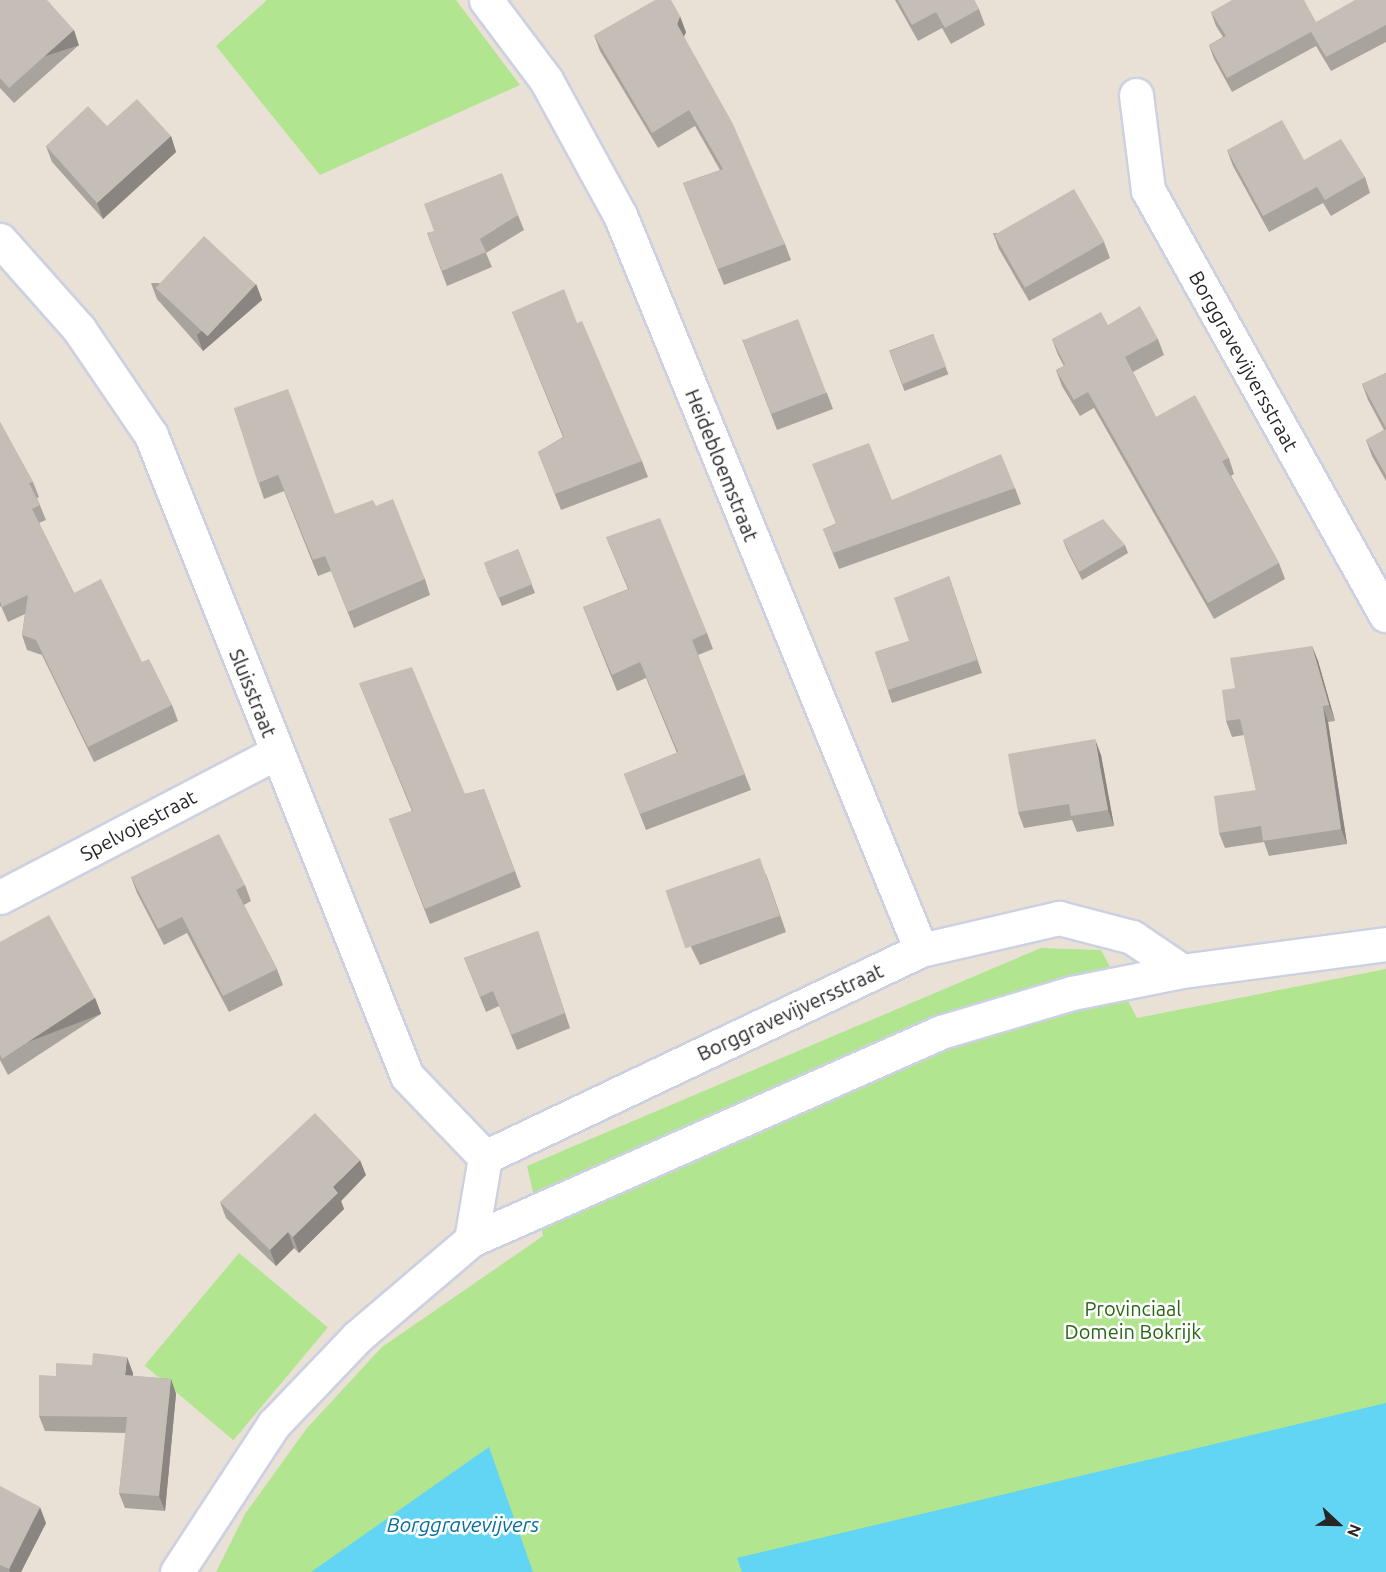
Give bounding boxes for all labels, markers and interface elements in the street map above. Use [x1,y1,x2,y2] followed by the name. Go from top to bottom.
[1184,267,1304,455] street label: Borggravevijversstraat
[681,385,763,545] street label: Heidebloemstraat
[224,645,282,741] street label: Sluisstraat
[76,784,200,866] street label: Spelvojestraat
[693,958,887,1066] street label: Borggravevijversstraat
[1065,1296,1201,1343] park label: Provinciaal Domein Bokrijk
[1308,1494,1368,1554] north arrow
[387,1511,539,1537] water label: Borggravevijvers
[1344,1522,1365,1540] text: N

